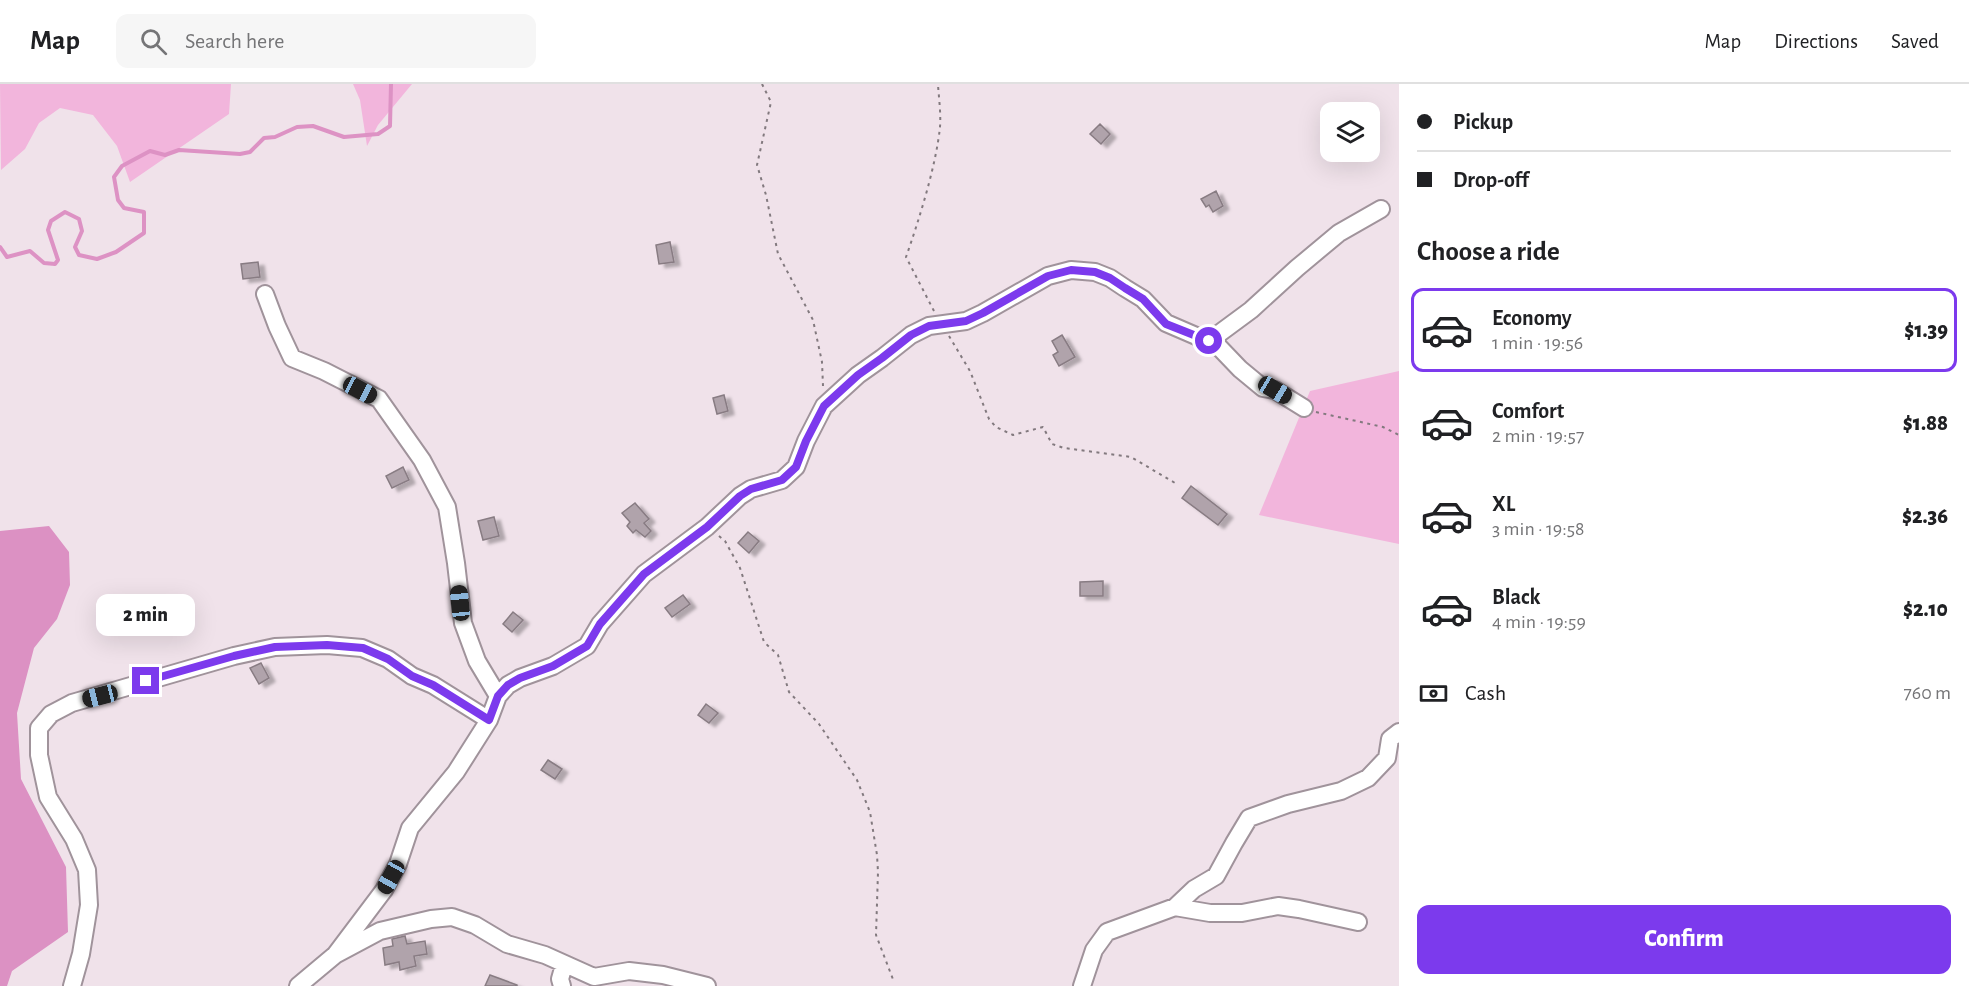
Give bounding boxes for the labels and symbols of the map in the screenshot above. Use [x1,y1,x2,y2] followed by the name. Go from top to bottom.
[1195,327,1222,354] route start
[1255,373,1295,407] car
[340,374,380,406] car
[449,584,471,622] car
[96,594,195,636] callout: 2 min
[132,667,159,694] route end
[80,683,120,709] car
[374,857,408,897] car

